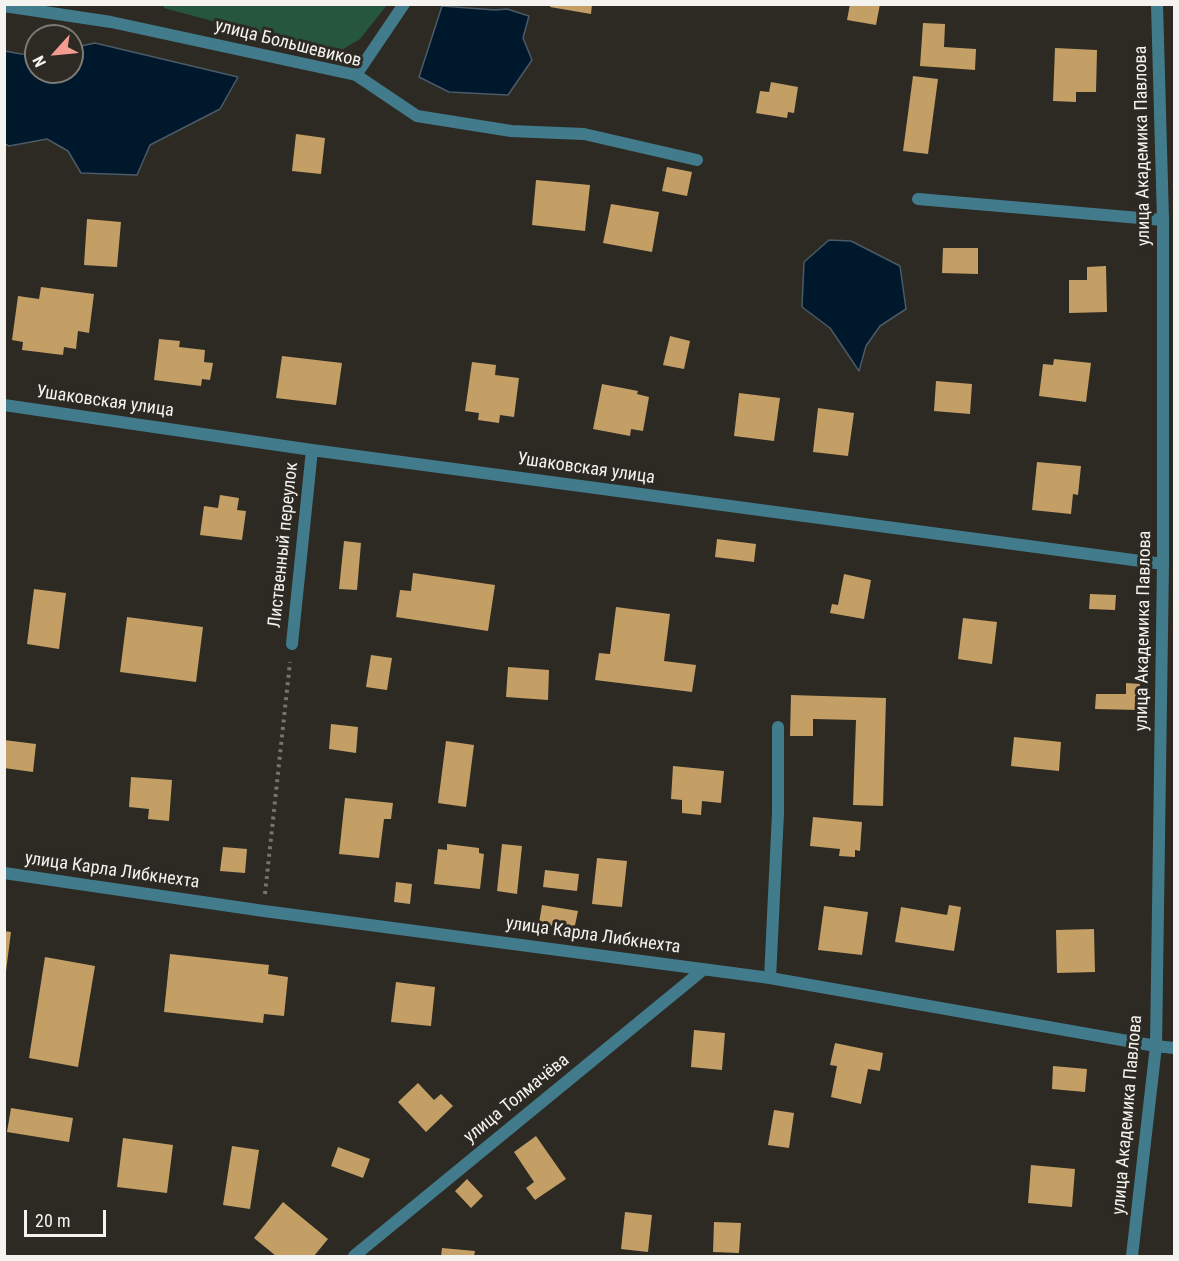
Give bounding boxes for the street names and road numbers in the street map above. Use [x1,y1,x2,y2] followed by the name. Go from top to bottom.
[213,15,363,73] street label: улица Большевиков
[1130,46,1156,246] street label: улица Академика Павлова
[35,382,175,422] street label: Ушаковская улица
[516,449,656,489] street label: Ушаковская улица
[265,461,303,629] street label: Лиственный переулок
[1131,531,1157,731] street label: улица Академика Павлова
[23,848,201,894] street label: улица Карла Либкнехта
[504,913,682,959] street label: улица Карла Либкнехта
[1109,1014,1147,1216] street label: улица Академика Павлова
[460,1050,574,1148] street label: улица Толмачёва

